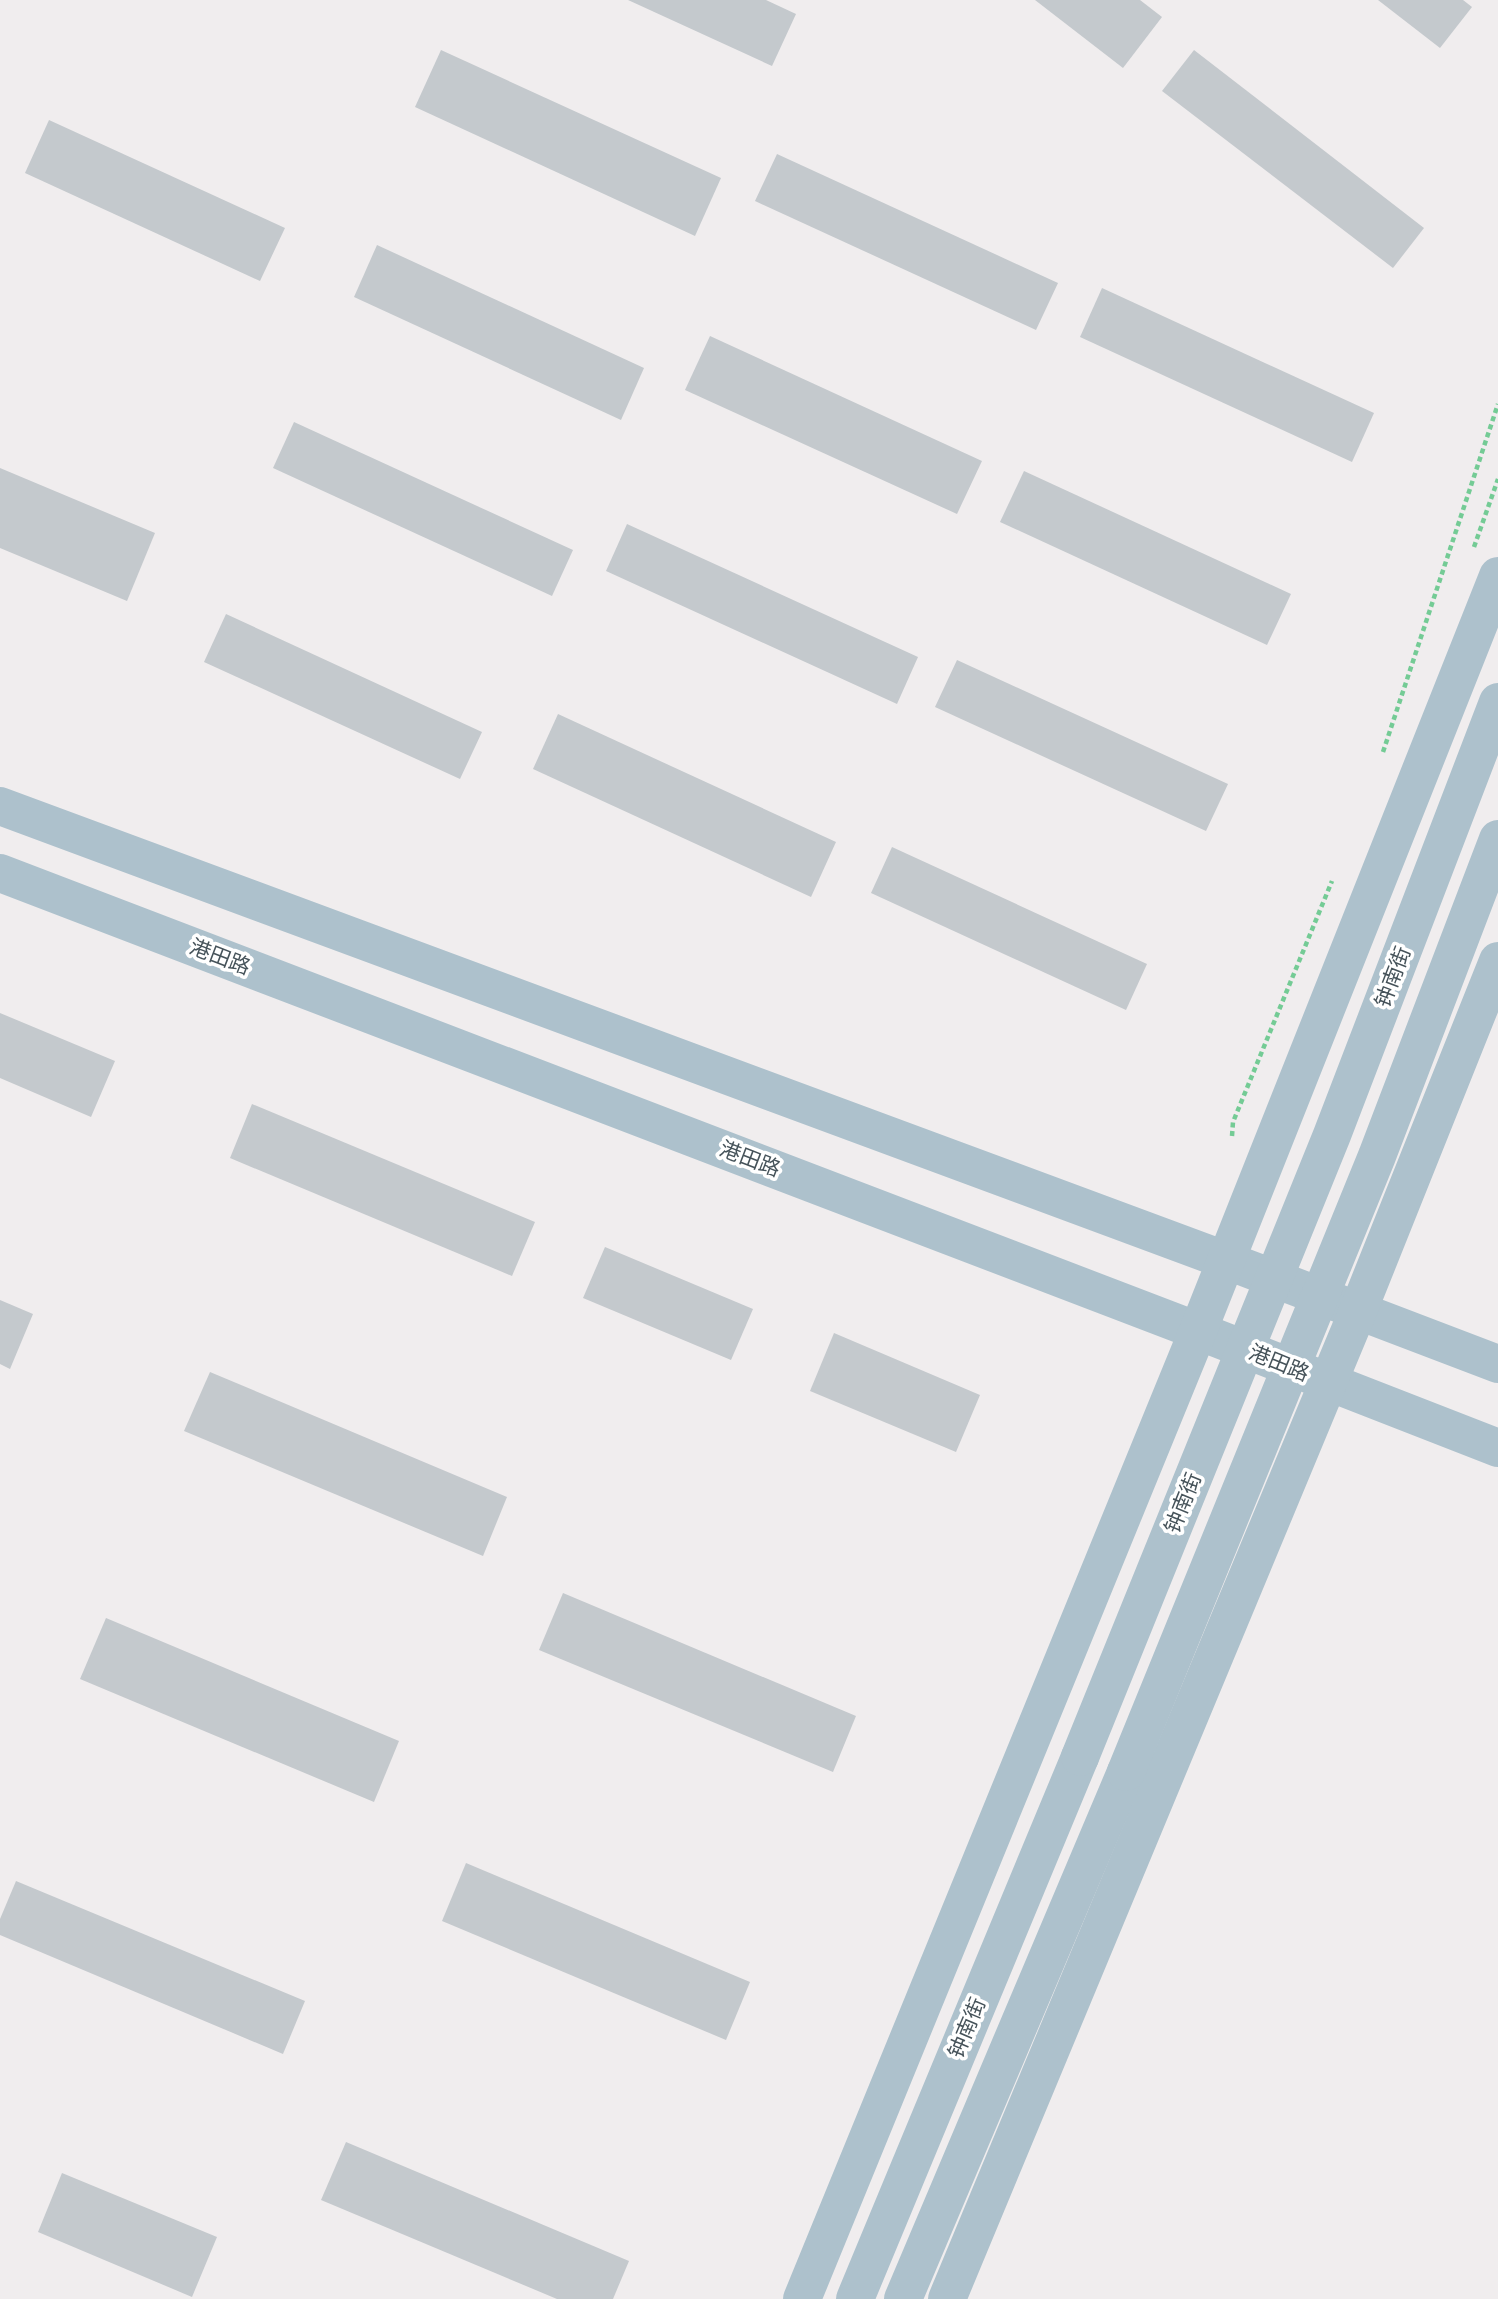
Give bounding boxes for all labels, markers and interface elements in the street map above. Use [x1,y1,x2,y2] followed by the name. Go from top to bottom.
[186,932,255,981] street label: 港田路
[1368,942,1417,1011] street label: 钟南街
[716,1134,785,1183] street label: 港田路
[1245,1337,1314,1388] street label: 港田路
[1157,1468,1208,1537] street label: 钟南街
[941,1993,992,2062] street label: 钟南街

